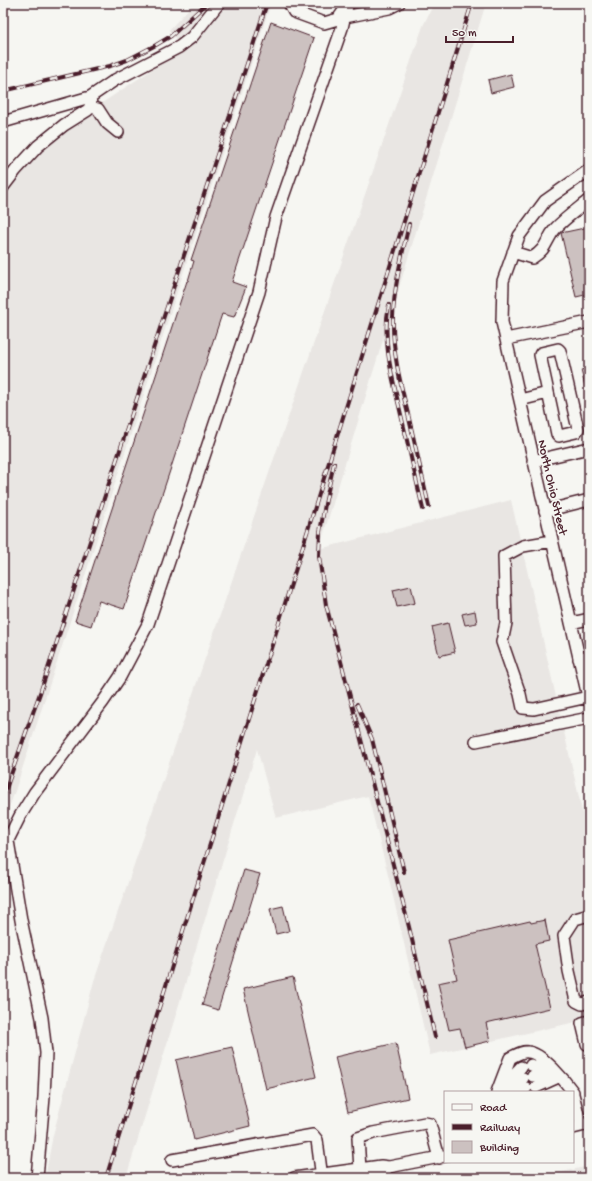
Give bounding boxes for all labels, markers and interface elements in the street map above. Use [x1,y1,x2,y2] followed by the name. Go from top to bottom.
[446,18,513,44] scale bar
[452,27,477,41] text: 50 m
[533,438,570,538] street label: North Ohio Street
[444,1091,574,1163] legend
[480,1102,507,1116] text: Road
[480,1122,520,1136] text: Railway
[479,1142,519,1156] text: Building

